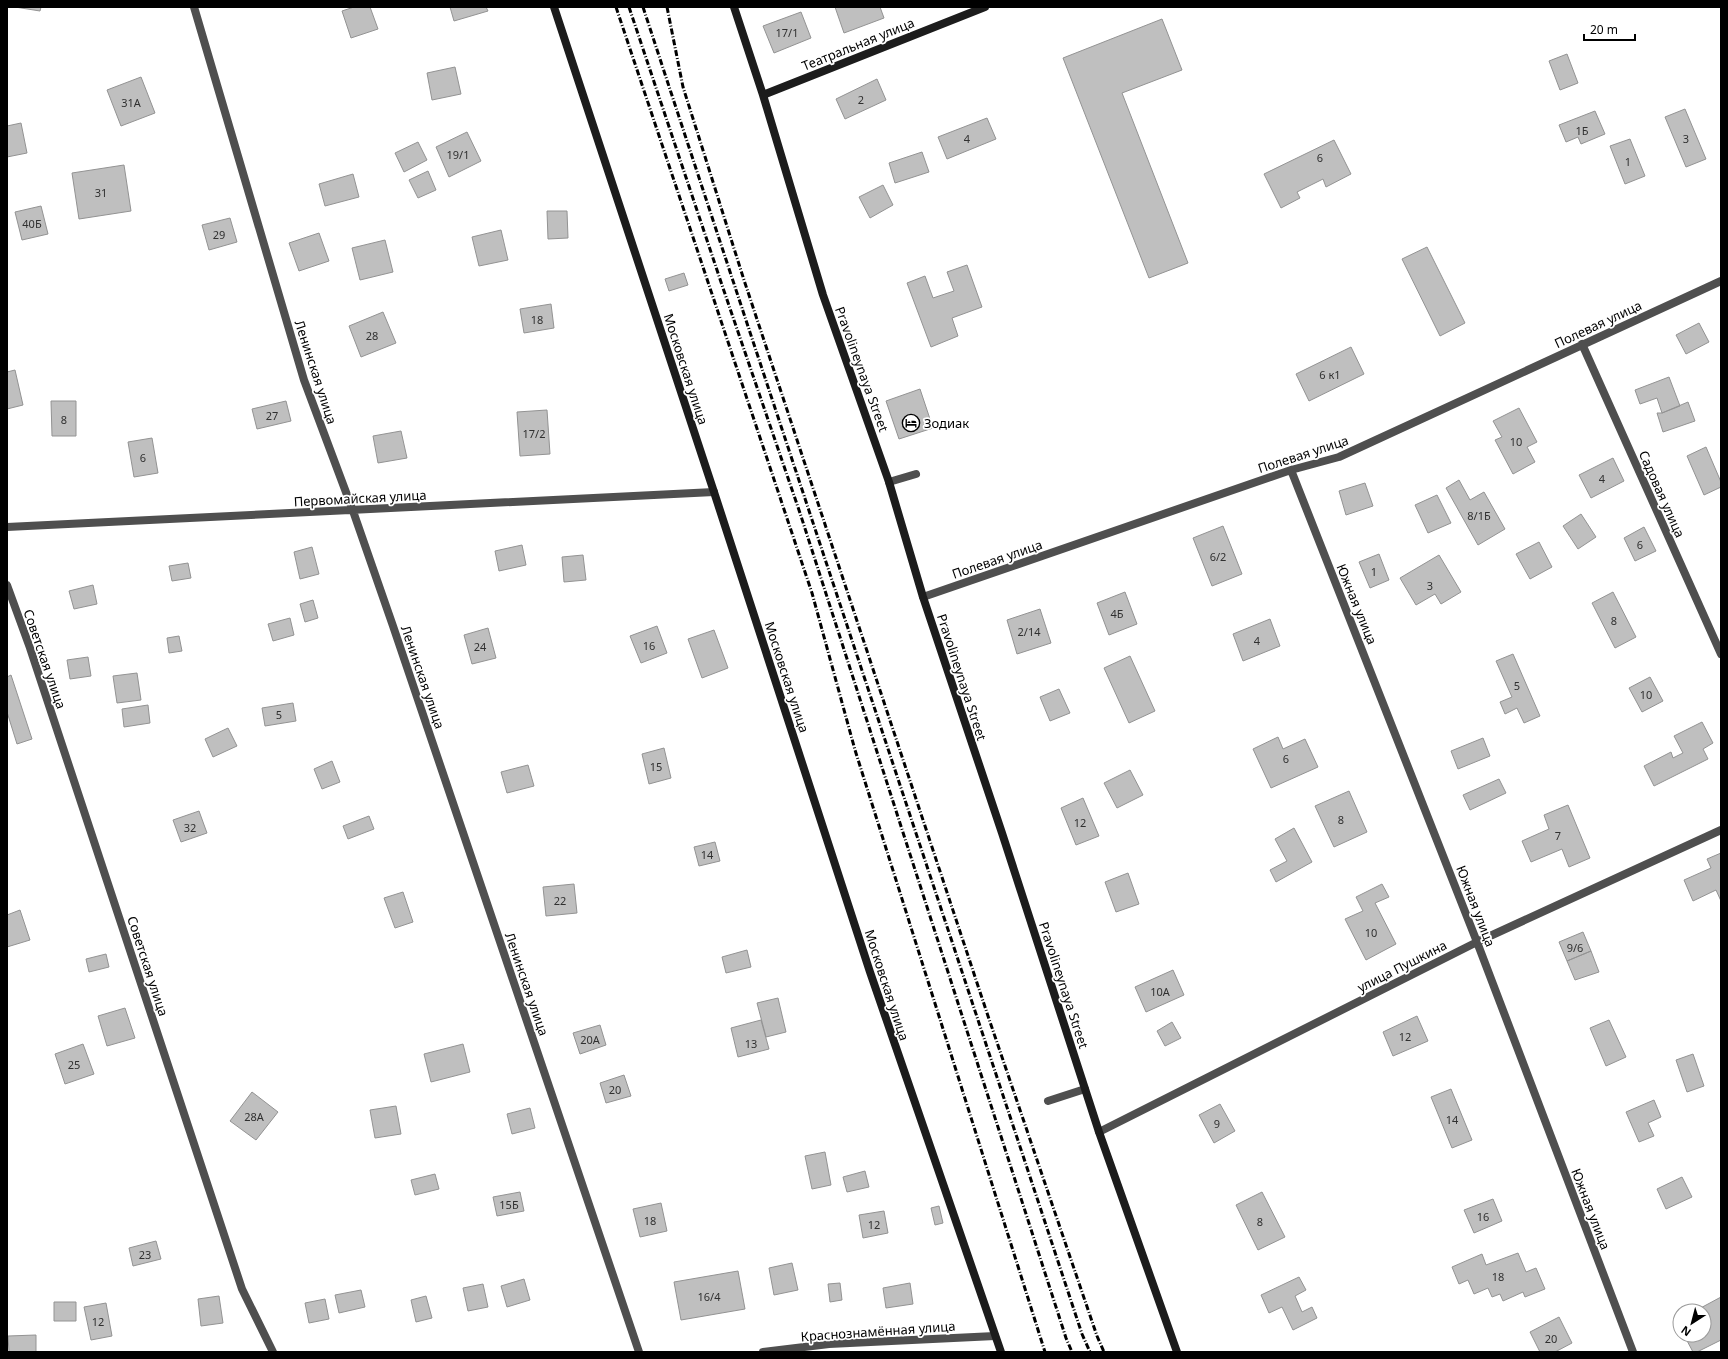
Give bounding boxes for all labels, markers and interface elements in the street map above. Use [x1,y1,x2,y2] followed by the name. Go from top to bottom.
[799,13,917,75] street label: Театральная улица
[1584,16,1635,42] scale bar
[1590,21,1618,38] text: 20 m
[776,25,798,40] house number: 17/1
[858,92,864,107] house number: 2
[121,95,142,110] house number: 31А
[1575,123,1589,138] house number: 1Б
[964,131,971,146] house number: 4
[1683,131,1689,146] house number: 3
[447,147,469,162] house number: 19/1
[1317,150,1323,165] house number: 6
[1625,154,1631,169] house number: 1
[95,185,107,200] house number: 31
[22,216,42,231] house number: 40Б
[213,227,225,242] house number: 29
[1551,296,1645,352] street label: Полевая улица
[831,304,893,434] street label: Pravolineynaya Street
[660,311,712,427] street label: Московская улица
[531,312,543,327] house number: 18
[291,318,341,426] street label: Ленинская улица
[366,328,378,343] house number: 28
[1319,367,1341,382] house number: 6 к1
[266,408,278,423] house number: 27
[61,412,67,427] house number: 8
[901,413,921,433] hotel icon: Зодиак
[924,414,969,432] place label: Зодиак
[523,426,545,441] house number: 17/2
[1255,431,1351,477] street label: Полевая улица
[1510,434,1522,449] house number: 10
[1635,448,1689,540] street label: Садовая улица
[140,450,146,465] house number: 6
[1599,471,1606,486] house number: 4
[293,486,427,510] street label: Первомайская улица
[1467,508,1491,523] house number: 8/1Б
[949,535,1045,583] street label: Полевая улица
[1637,537,1643,552] house number: 6
[1210,549,1226,564] house number: 6/2
[1333,561,1381,647] street label: Южная улица
[1371,564,1377,579] house number: 1
[1427,578,1433,593] house number: 3
[1110,606,1124,621] house number: 4Б
[20,607,70,711] street label: Советская улица
[933,611,991,743] street label: Pravolineynaya Street
[1611,613,1617,628] house number: 8
[761,619,813,735] street label: Московская улица
[397,623,449,731] street label: Ленинская улица
[1018,624,1041,639] house number: 2/14
[1254,633,1261,648] house number: 4
[643,638,655,653] house number: 16
[474,639,487,654] house number: 24
[1514,678,1520,693] house number: 5
[1640,687,1652,702] house number: 10
[276,707,282,722] house number: 5
[1283,751,1289,766] house number: 6
[650,759,662,774] house number: 15
[1338,812,1344,827] house number: 8
[1074,815,1086,830] house number: 12
[184,820,196,835] house number: 32
[1555,828,1561,843] house number: 7
[701,847,714,862] house number: 14
[1452,863,1500,949] street label: Южная улица
[554,893,566,908] house number: 22
[123,914,173,1018] street label: Советская улица
[1035,919,1093,1051] street label: Pravolineynaya Street
[1365,925,1377,940] house number: 10
[861,927,913,1043] street label: Московская улица
[501,930,553,1038] street label: Ленинская улица
[1354,936,1450,996] street label: улица Пушкина
[1567,940,1583,955] house number: 9/6
[1150,984,1171,999] house number: 10А
[1399,1029,1411,1044] house number: 12
[580,1032,601,1047] house number: 20А
[745,1036,757,1051] house number: 13
[68,1057,80,1072] house number: 25
[609,1082,621,1097] house number: 20
[244,1109,265,1124] house number: 28А
[1446,1112,1459,1127] house number: 14
[1214,1116,1220,1131] house number: 9
[1567,1166,1615,1252] street label: Южная улица
[499,1197,519,1212] house number: 15Б
[1477,1209,1489,1224] house number: 16
[644,1213,656,1228] house number: 18
[1257,1214,1263,1229] house number: 8
[868,1217,880,1232] house number: 12
[139,1247,151,1262] house number: 23
[1492,1269,1504,1284] house number: 18
[698,1289,721,1304] house number: 16/4
[1672,1303,1712,1343] north arrow
[92,1314,104,1329] house number: 12
[800,1317,956,1345] street label: Краснознамённая улица
[1678,1323,1694,1340] text: N
[1545,1331,1557,1346] house number: 20

